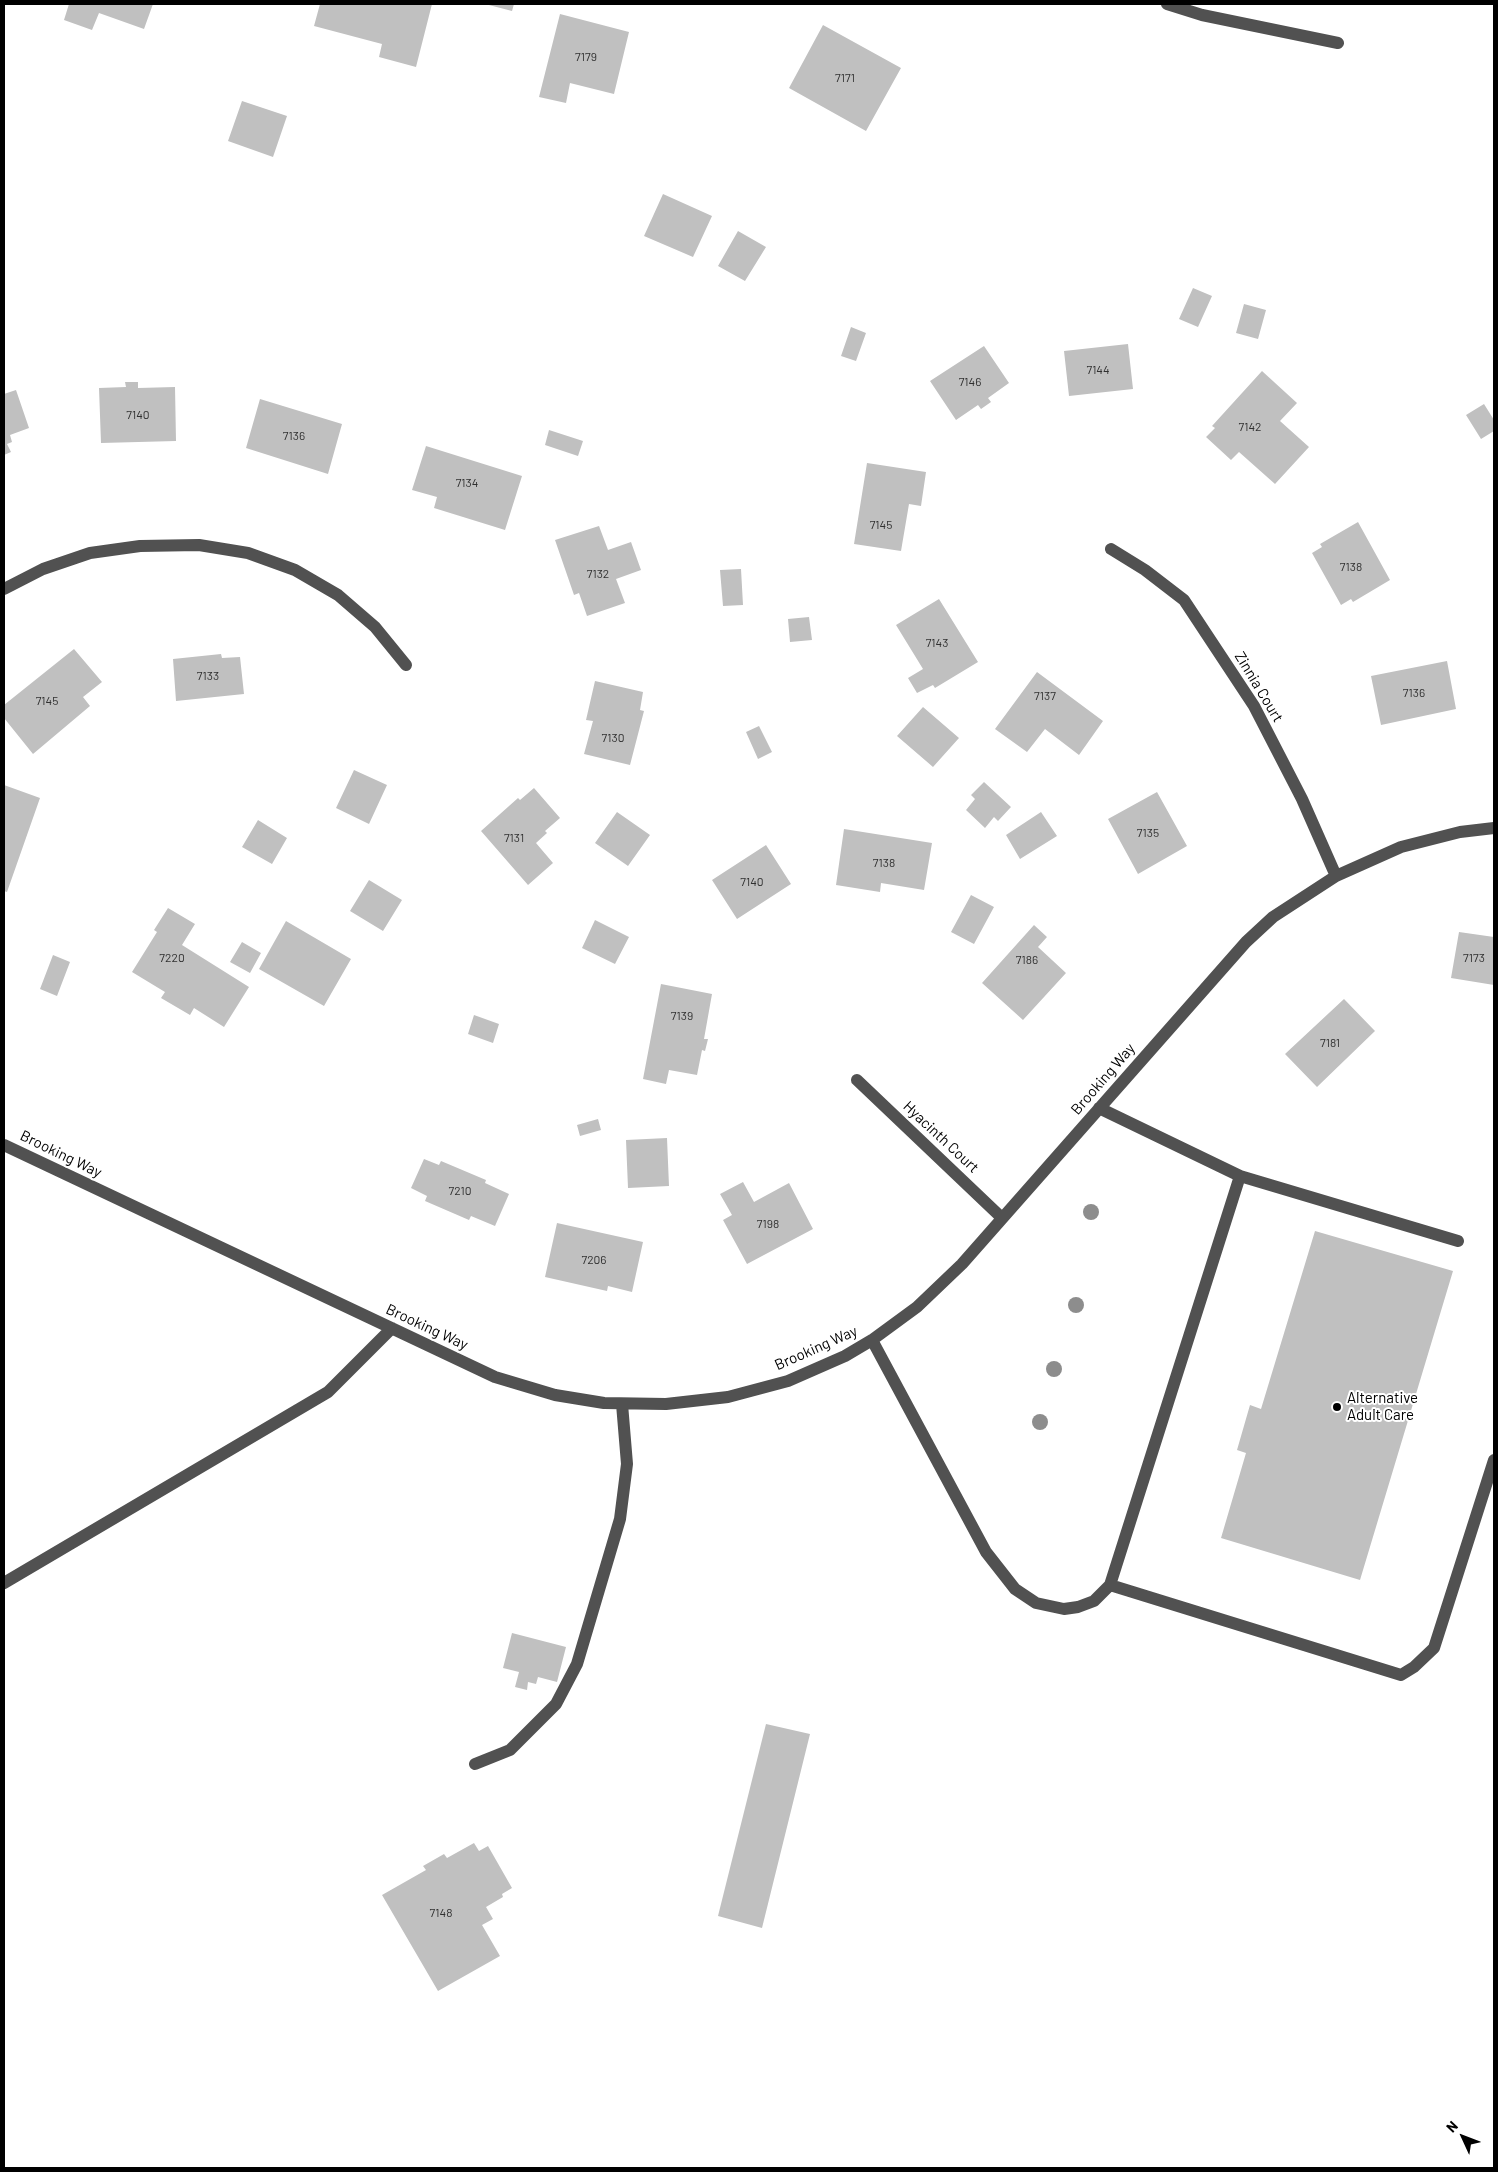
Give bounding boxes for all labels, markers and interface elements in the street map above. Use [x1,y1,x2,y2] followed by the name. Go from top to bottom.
[575,50,597,64] house number: 7179
[835,71,855,85] house number: 7171
[1086,363,1110,377] house number: 7144
[959,375,981,389] house number: 7146
[126,408,150,422] house number: 7140
[1239,420,1261,434] house number: 7142
[283,429,305,443] house number: 7136
[456,476,478,490] house number: 7134
[870,518,892,532] house number: 7145
[1340,560,1362,574] house number: 7138
[587,567,609,581] house number: 7132
[926,636,948,650] house number: 7143
[1231,648,1287,726] street label: Zinnia Court
[197,669,219,683] house number: 7133
[1403,686,1425,700] house number: 7136
[1034,689,1056,703] house number: 7137
[36,694,58,708] house number: 7145
[602,731,624,745] house number: 7130
[1137,826,1159,840] house number: 7135
[504,831,524,845] house number: 7131
[873,856,895,870] house number: 7138
[740,875,764,889] house number: 7140
[159,951,185,965] house number: 7220
[1463,951,1485,965] house number: 7173
[1016,953,1038,967] house number: 7186
[671,1009,693,1023] house number: 7139
[1320,1036,1340,1050] house number: 7181
[1067,1040,1139,1118] street label: Brooking Way
[899,1097,983,1177] street label: Hyacinth Court
[17,1127,105,1181] street label: Brooking Way
[449,1184,471,1198] house number: 7210
[757,1217,779,1231] house number: 7198
[581,1253,607,1267] house number: 7206
[383,1300,471,1354] street label: Brooking Way
[772,1322,860,1374] street label: Brooking Way
[1347,1389,1418,1424] place label: Alternative Adult Care
[1331,1401,1343,1413] marker: Alternative Adult Care
[430,1906,452,1920] house number: 7148
[1438,2112,1488,2162] north arrow
[1442,2117,1461,2136] text: N

